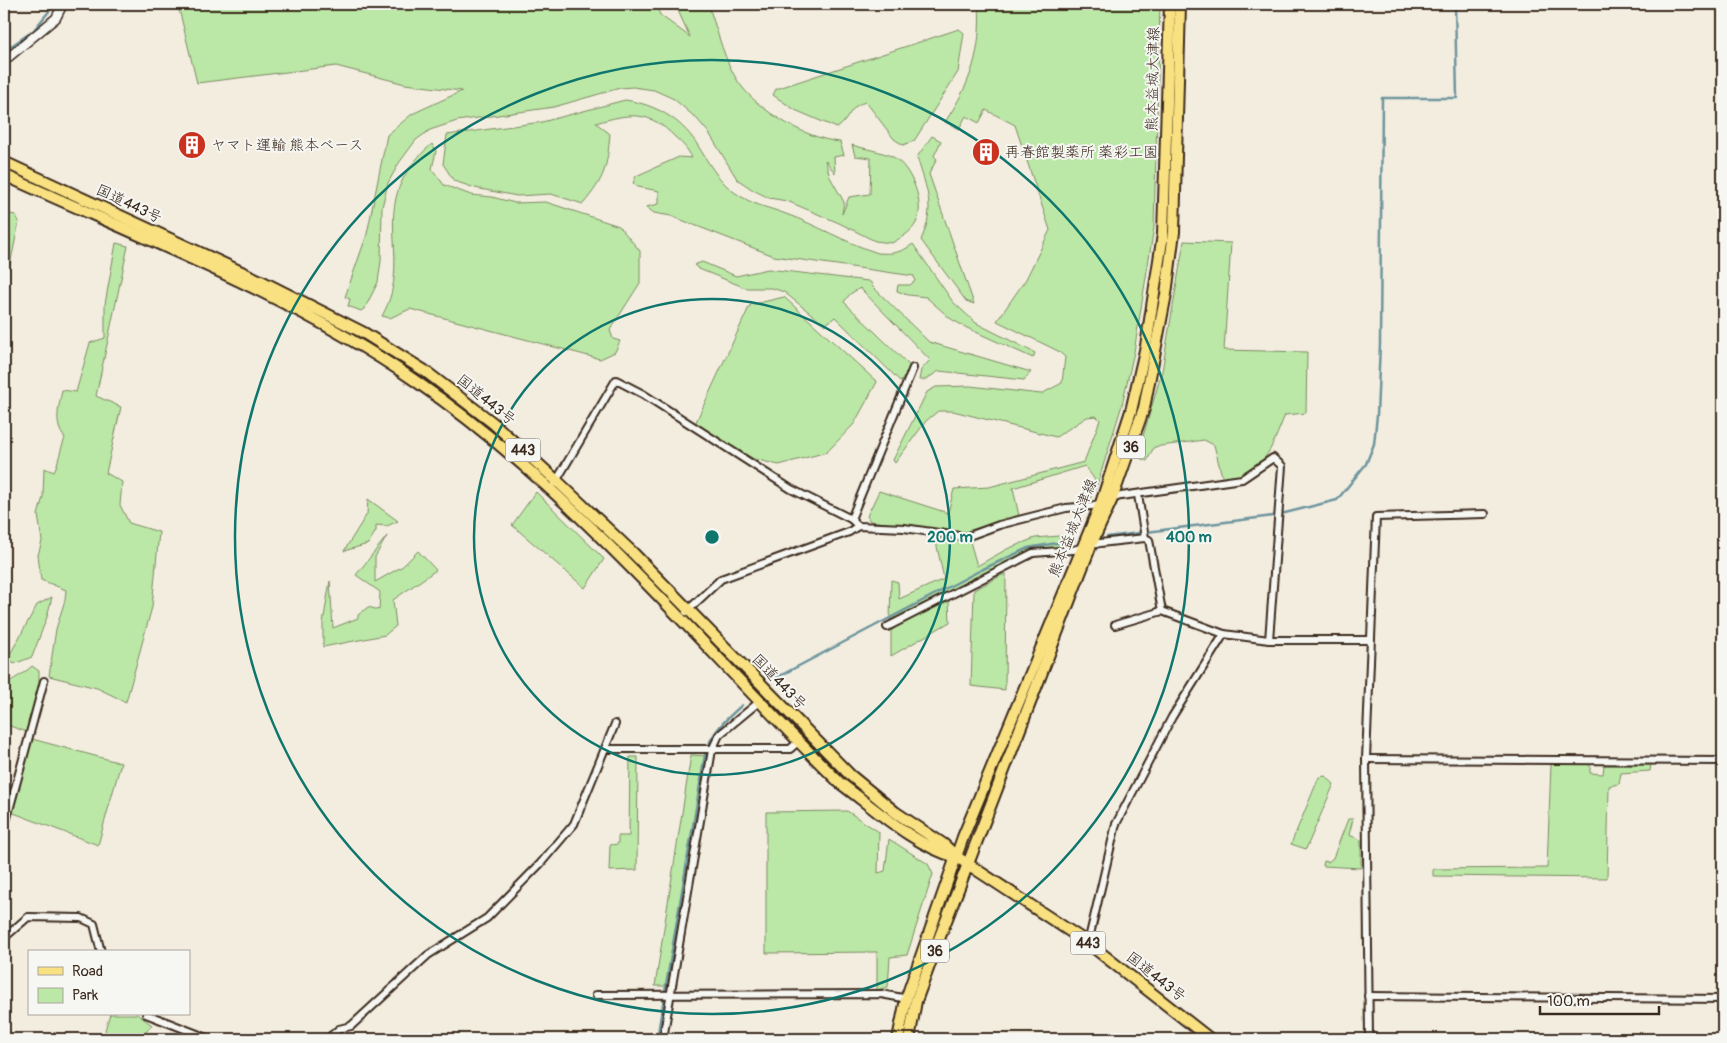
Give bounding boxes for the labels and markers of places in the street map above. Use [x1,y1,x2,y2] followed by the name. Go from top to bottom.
[177,130,207,160] building icon: ヤマト運輸 熊本ベース
[211,136,363,155] place label: ヤマト運輸 熊本ベース
[971,137,1001,167] building icon: 再春館製薬所 薬彩工園
[1005,143,1158,162] place label: 再春館製薬所 薬彩工園
[703,528,721,546] centre of rings

